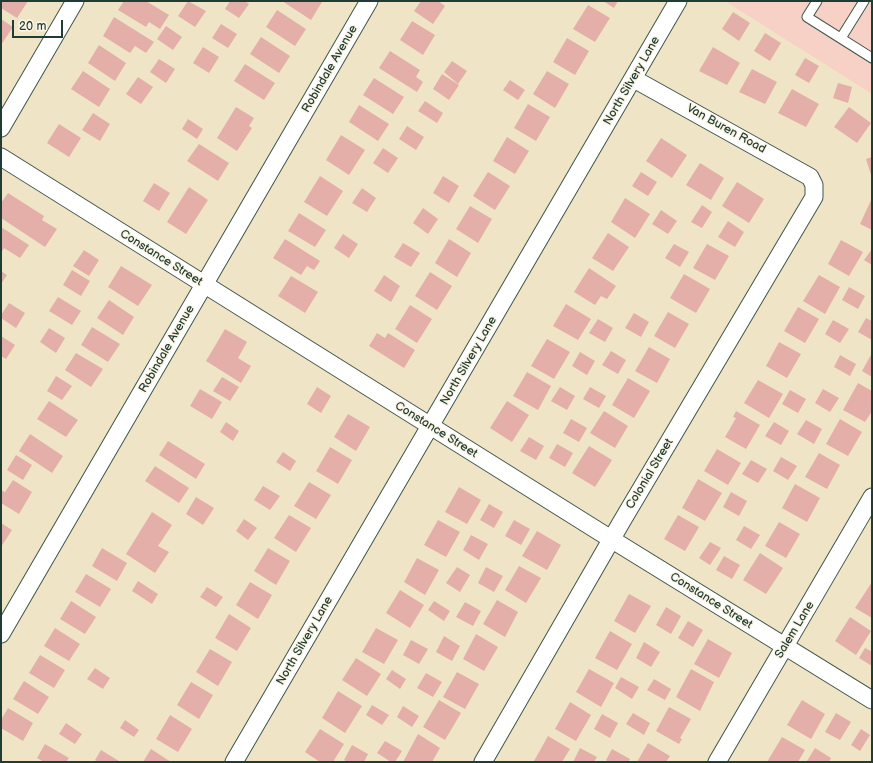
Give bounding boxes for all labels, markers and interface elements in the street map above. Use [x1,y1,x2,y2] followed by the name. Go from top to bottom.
[14,12,65,38] scale bar
[19,19,46,34] text: 20 m
[299,23,361,115] street label: Robindale Avenue
[601,34,663,128] street label: North Silvery Lane
[684,101,768,157] street label: Van Buren Road
[117,227,205,289] street label: Constance Street
[136,303,198,395] street label: Robindale Avenue
[438,314,500,408] street label: North Silvery Lane
[392,399,480,461] street label: Constance Street
[623,436,677,512] street label: Colonial Street
[667,570,755,632] street label: Constance Street
[274,594,336,688] street label: North Silvery Lane
[772,599,818,661] street label: Salem Lane

